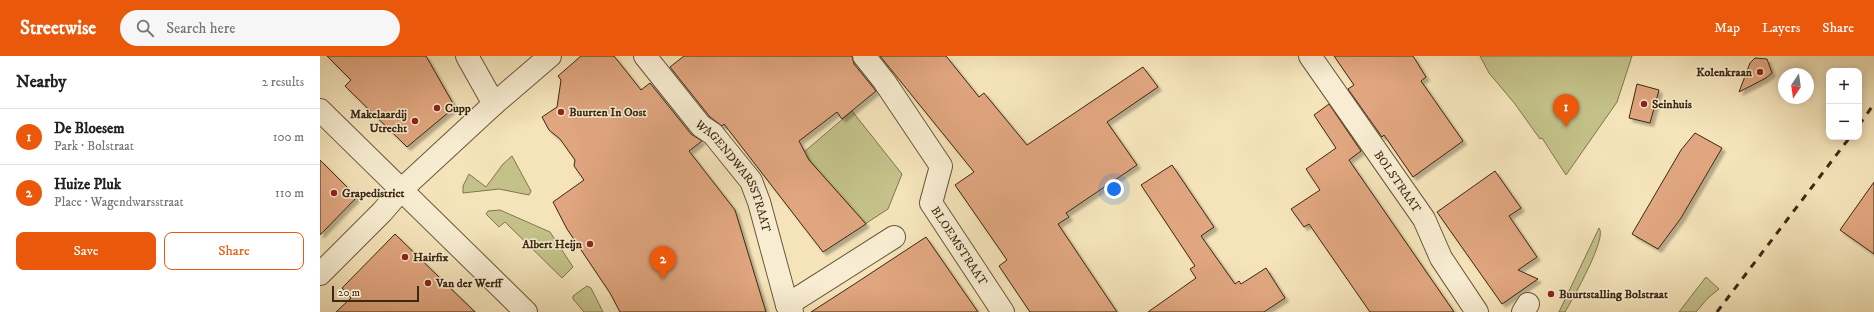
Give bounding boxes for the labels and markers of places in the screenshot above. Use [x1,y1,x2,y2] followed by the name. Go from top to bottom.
[1696,65,1753,80] place label: Kolenkraan
[1755,67,1765,77] marker: Kolenkraan
[1553,94,1579,127] pin: 1
[1652,97,1692,112] place label: Seinhuis
[1639,99,1649,109] marker: Seinhuis
[445,101,471,116] place label: Cupp
[432,103,442,113] marker: Cupp
[569,105,646,120] place label: Buurten In Oost
[350,107,407,136] place label: Makelaardij Utrecht
[556,107,566,117] marker: Buurten In Oost
[410,116,420,126] marker: Makelaardij Utrecht
[342,186,405,201] place label: Grapedistrict
[329,188,339,198] marker: Grapedistrict
[521,237,583,252] place label: Albert Heijn
[585,239,595,249] marker: Albert Heijn
[650,246,676,279] pin: 2
[413,250,449,265] place label: Hairfix
[400,252,410,262] marker: Hairfix
[435,276,504,291] place label: Van der Werff
[423,278,433,288] marker: Van der Werff
[1559,287,1668,302] place label: Buurtstalling Bolstraat
[1546,289,1556,299] marker: Buurtstalling Bolstraat

